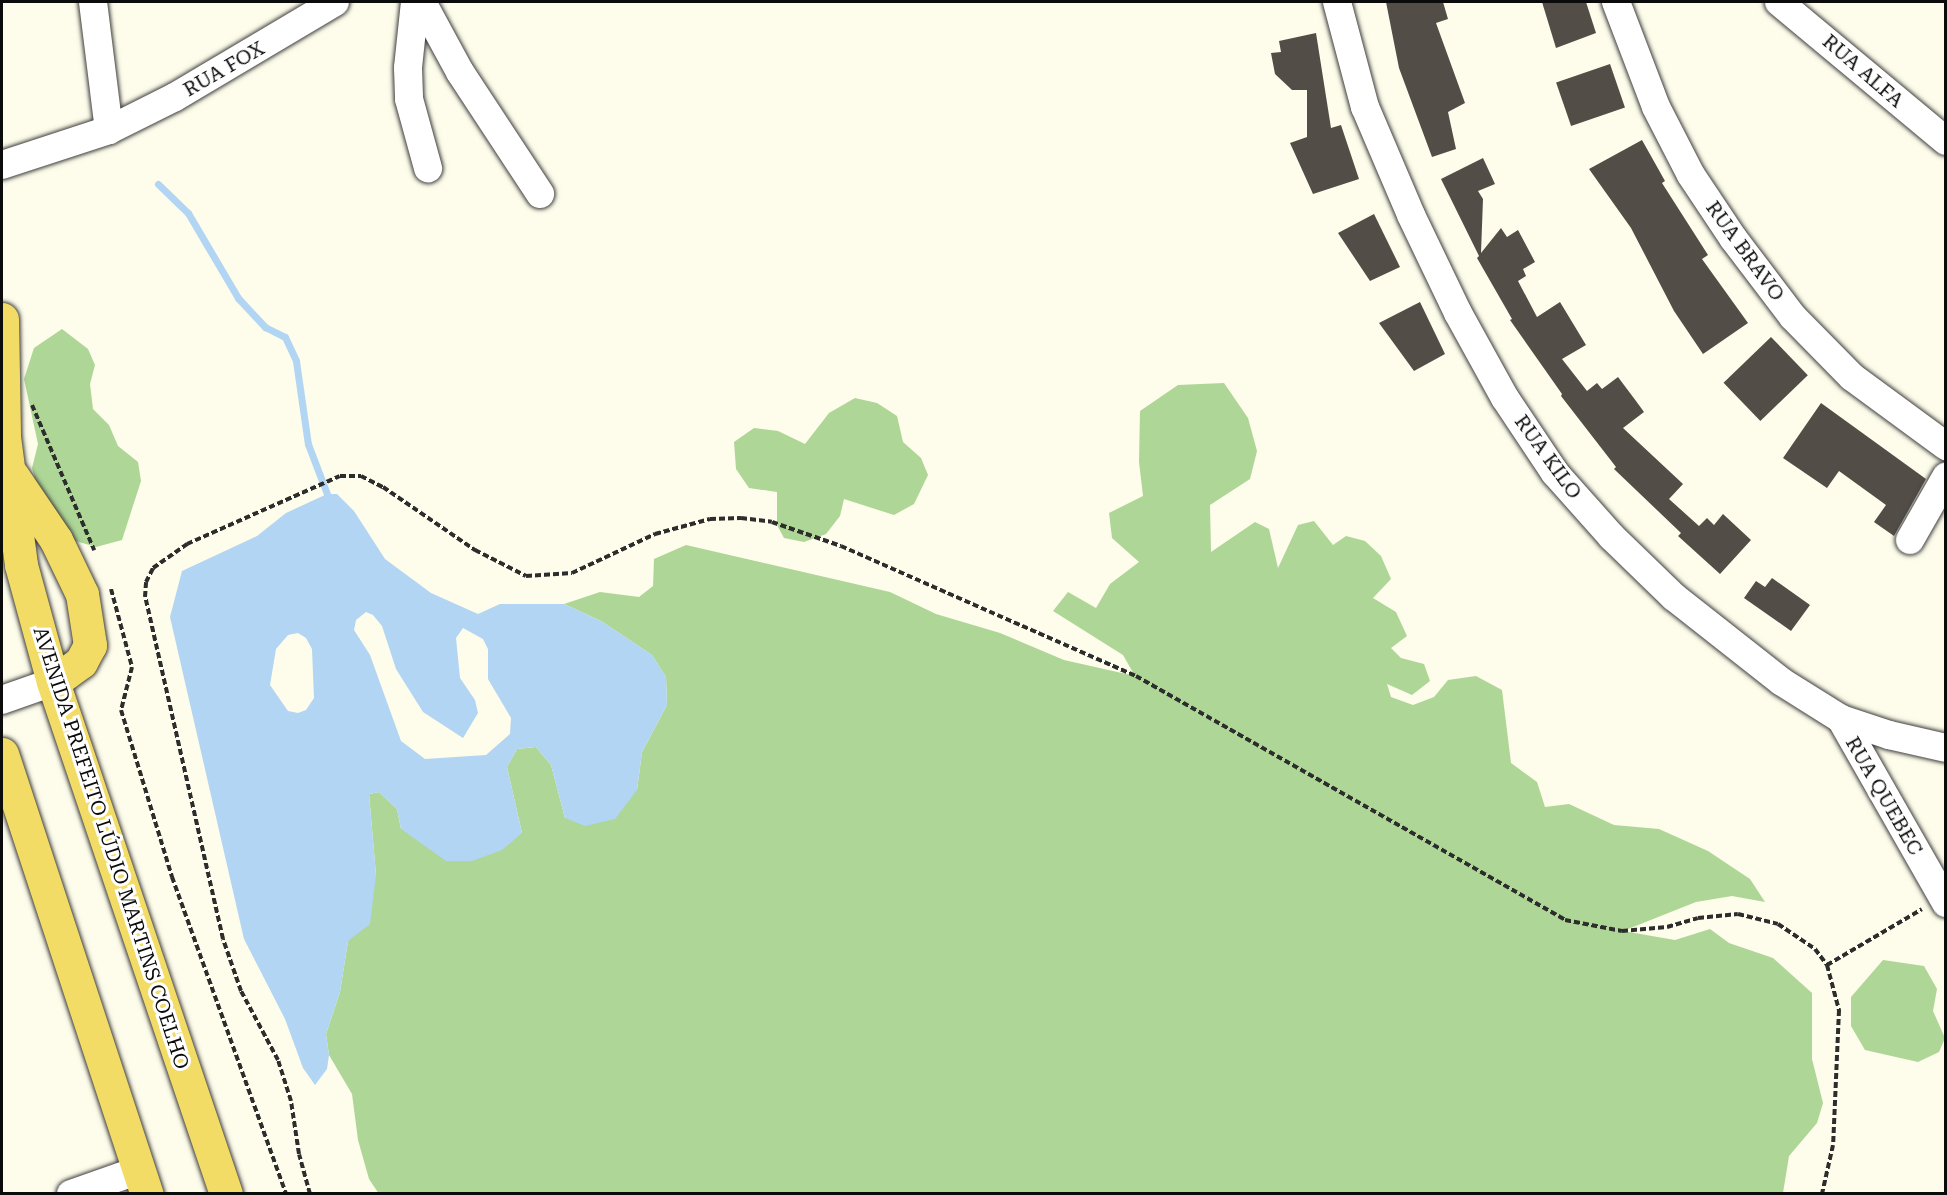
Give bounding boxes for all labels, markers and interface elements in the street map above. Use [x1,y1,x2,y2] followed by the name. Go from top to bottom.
[1818,29,1908,113] street label: RUA ALFA
[179,36,269,102] street label: RUA FOX
[1701,196,1789,306] street label: RUA BRAVO
[1509,410,1587,504] street label: RUA KILO
[28,624,194,1072] street label: AVENIDA PREFEITO LÚDIO MARTINS COELHO
[1840,732,1928,860] street label: RUA QUEBEC

